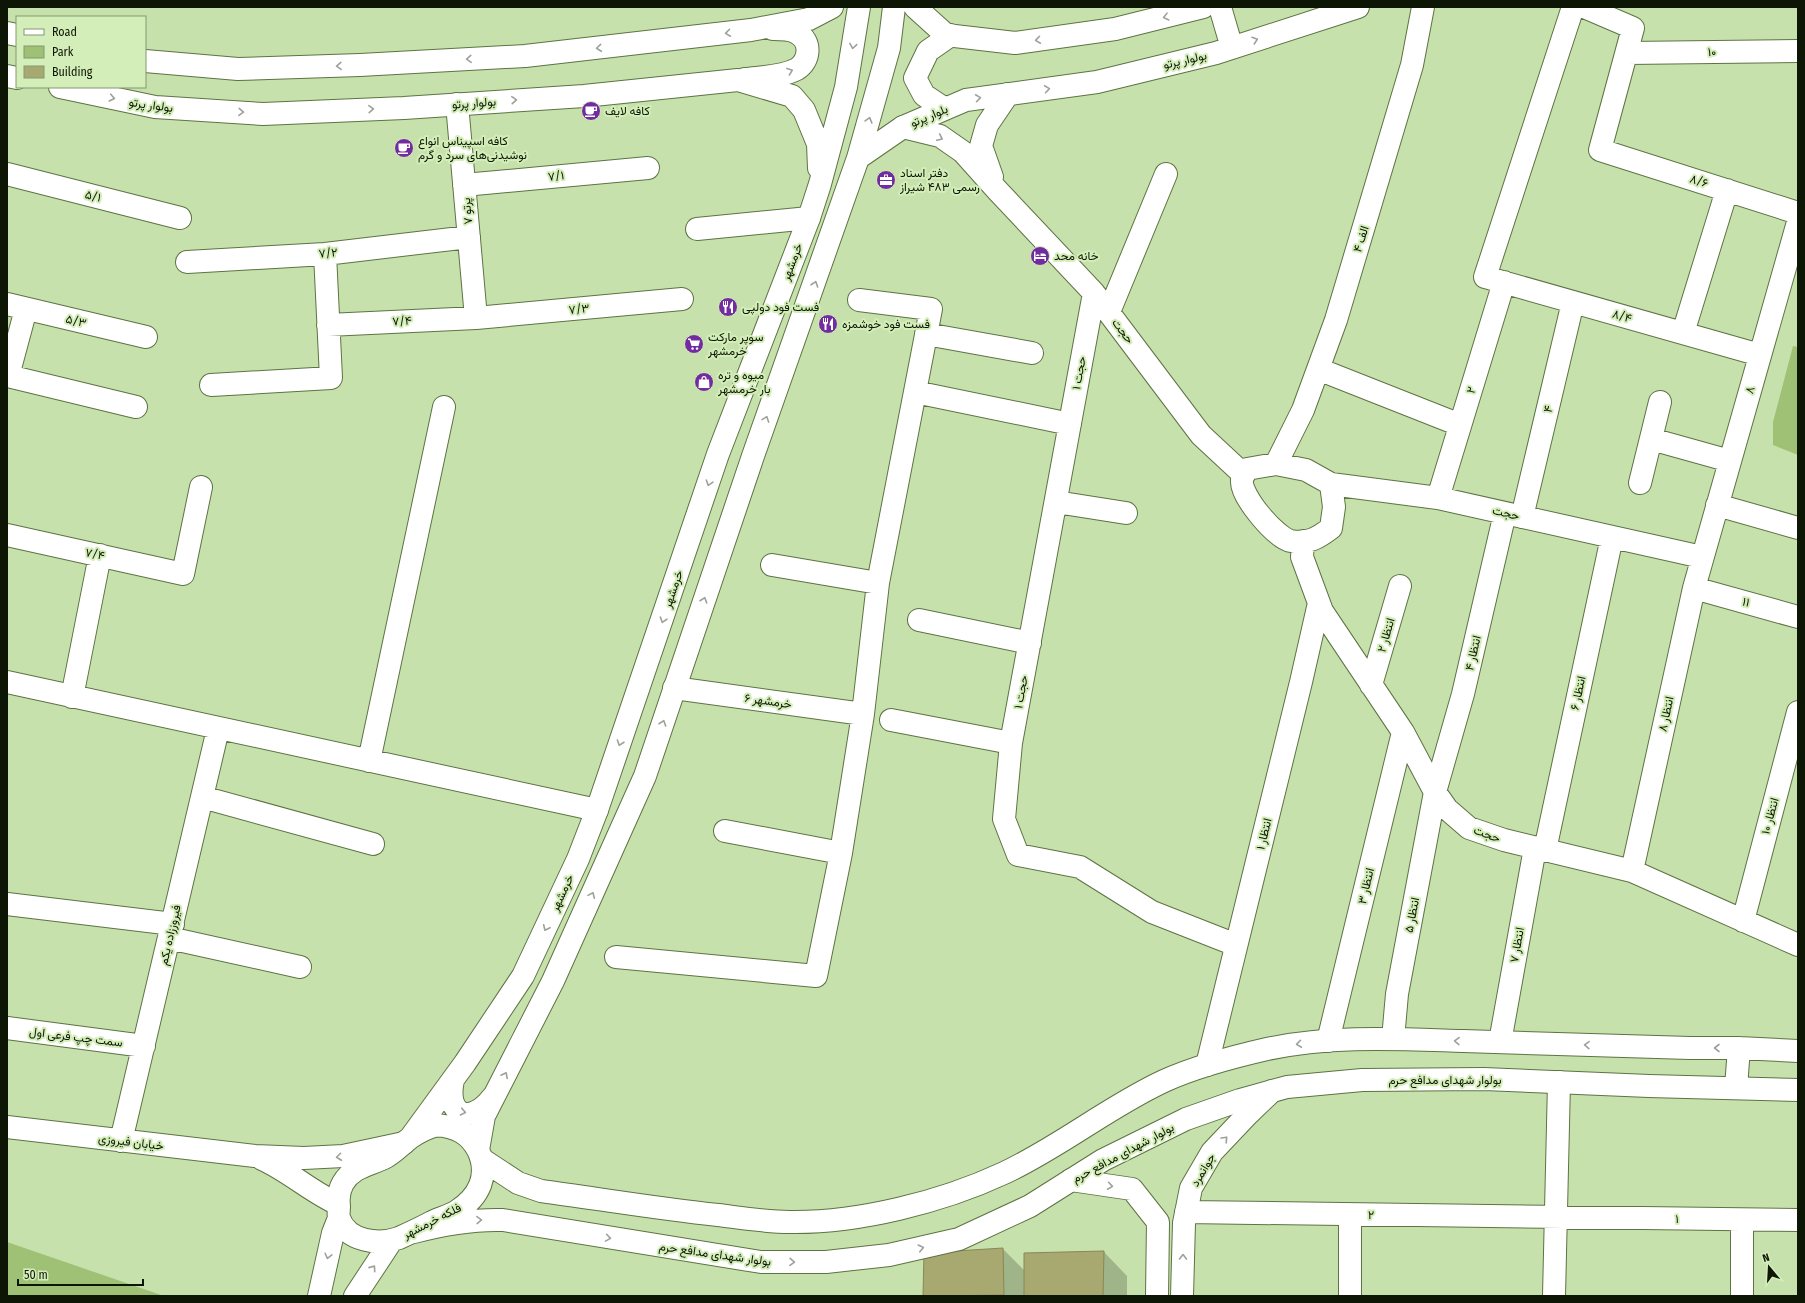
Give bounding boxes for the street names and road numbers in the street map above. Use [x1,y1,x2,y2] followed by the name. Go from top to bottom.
[1708,45,1716,59] street label: ۱۰
[1162,48,1208,73] street label: بولوار پرتو
[451,94,497,113] street label: بولوار پرتو
[128,95,174,116] street label: بولوار پرتو
[908,102,950,131] street label: بلوار پرتو
[547,168,565,184] street label: ۷/۱
[1688,171,1710,191] street label: ۸/۶
[83,187,103,205] street label: ۵/۱
[459,197,476,225] street label: پرتو ۷
[1350,224,1372,254] street label: ۴ الف
[778,241,806,284] street label: خرمشهر
[318,245,338,261] street label: ۷/۲
[568,301,590,317] street label: ۷/۳
[1611,307,1633,325] street label: ۸/۴
[64,312,88,330] street label: ۵/۳
[392,313,412,329] street label: ۷/۴
[1109,316,1137,346] street label: حجت
[1069,355,1089,391] street label: حجت ۱
[1463,385,1479,395] street label: ۲
[1742,385,1758,395] street label: ۸
[1540,404,1556,414] street label: ۴
[1491,503,1521,523] street label: حجت
[84,545,106,563] street label: ۷/۴
[660,568,687,611] street label: خرمشهر
[1741,594,1751,610] street label: ۱۱
[1374,616,1399,654] street label: انتظار ۲
[1462,634,1485,672] street label: انتظار ۴
[1011,674,1031,710] street label: حجت ۱
[1568,675,1589,712] street label: انتظار ۶
[743,691,793,712] street label: خرمشهر ۶
[1655,695,1678,733] street label: انتظار ۸
[1758,796,1783,836] street label: انتظار ۱۰
[1253,817,1276,852] street label: انتظار ۱
[1472,823,1502,845] street label: حجت
[1355,867,1378,906] street label: انتظار ۳
[547,872,577,915] street label: خرمشهر
[1402,896,1423,934] street label: انتظار ۵
[156,903,185,967] street label: فیروززاده یکم
[1507,926,1528,964] street label: انتظار ۷
[28,1024,124,1051] street label: سمت چپ فرعی اول
[1388,1073,1502,1089] street label: بولوار شهدای مدافع حرم
[1070,1120,1177,1188] street label: بولوار شهدای مدافع حرم
[97,1131,164,1154] street label: خیابان فیروزی
[1188,1151,1219,1190] street label: جوانمرد
[400,1200,464,1243] street label: فلکه خرمشهر
[1368,1208,1374,1222] street label: ۲
[1675,1212,1679,1226] street label: ۱
[658,1239,772,1271] street label: بولوار شهدای مدافع حرم

